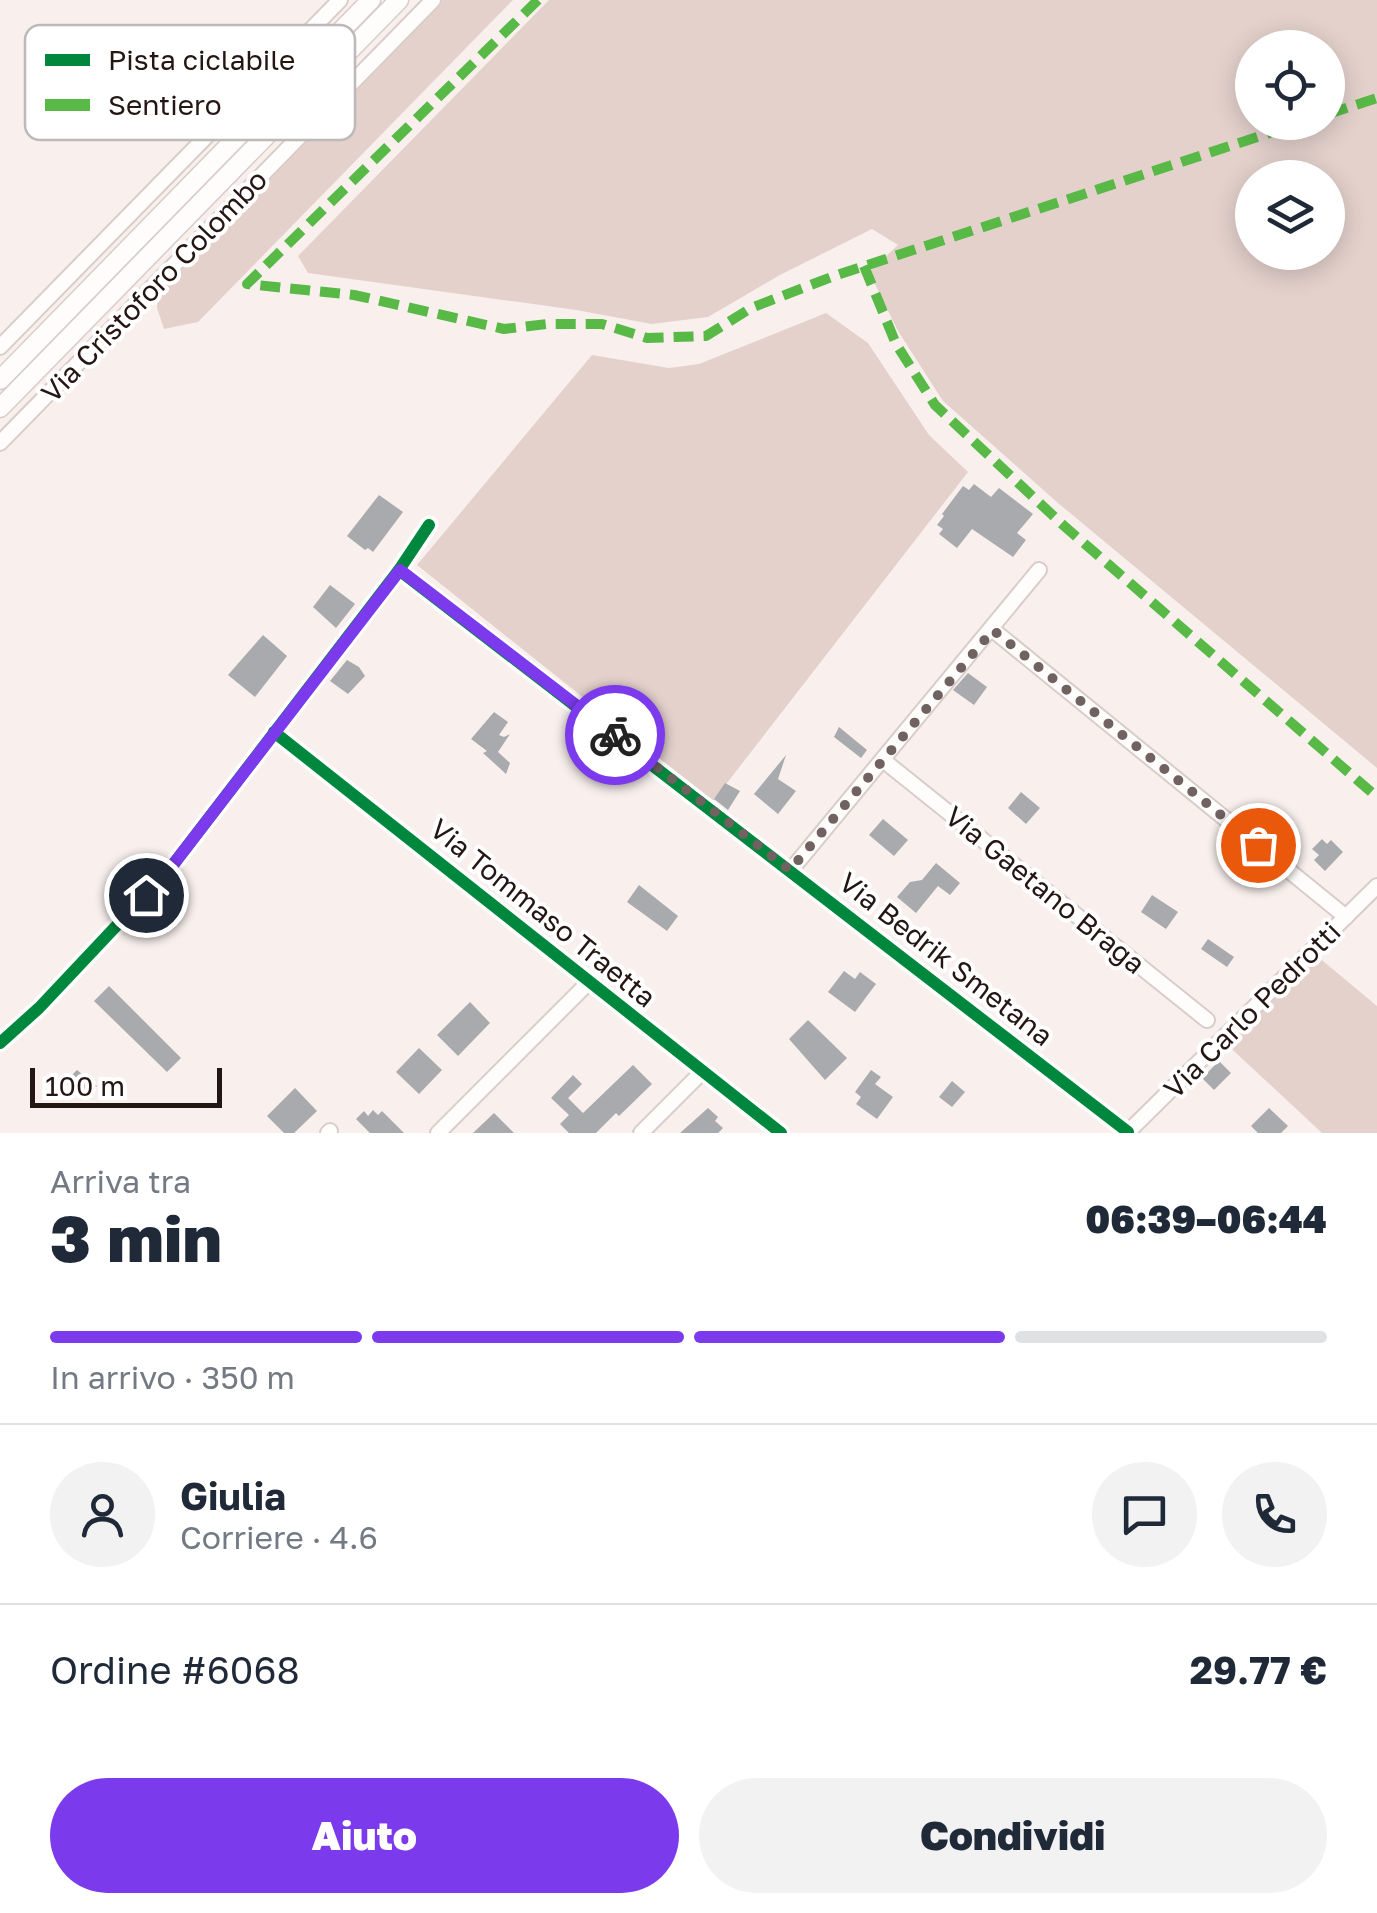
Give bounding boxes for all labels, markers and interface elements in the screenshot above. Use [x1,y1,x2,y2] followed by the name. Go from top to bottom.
[25,25,355,140] legend
[1235,30,1345,270] map controls
[1235,30,1345,140] button: locate
[108,43,295,76] text: Pista ciclabile
[108,88,222,121] text: Sentiero
[1235,160,1345,270] button: layers
[34,163,273,409] street label: Via Cristoforo Colombo
[565,685,665,785] courier
[588,708,643,763] icon: bike
[939,799,1152,980] street label: Via Gaetano Braga
[1216,803,1301,888] pin
[424,812,663,1014] street label: Via Tommaso Traetta
[1231,818,1286,873] icon: bag
[104,853,189,938] pin
[833,865,1060,1052] street label: Via Bedrik Smetana
[119,868,174,923] icon: home
[1157,915,1347,1105] street label: Via Carlo Pedrotti
[30,1063,222,1108] scale bar
[45,1069,125,1102] text: 100 m
[50,1162,191,1200] text: Arriva tra
[1085,1196,1327,1241] text: 06:39–06:44
[50,1198,222,1276] text: 3 min
[50,1358,295,1396] text: In arrivo · 350 m
[50,1462,155,1567] button: person
[1092,1462,1197,1567] button: chat
[1222,1462,1327,1567] button: phone
[180,1473,286,1518] text: Giulia
[180,1518,378,1556] text: Corriere · 4.6
[50,1647,300,1692] text: Ordine #6068
[1190,1647,1327,1692] text: 29.77 €
[50,1778,679,1893] button: Aiuto
[699,1778,1327,1893] button: Condividi

